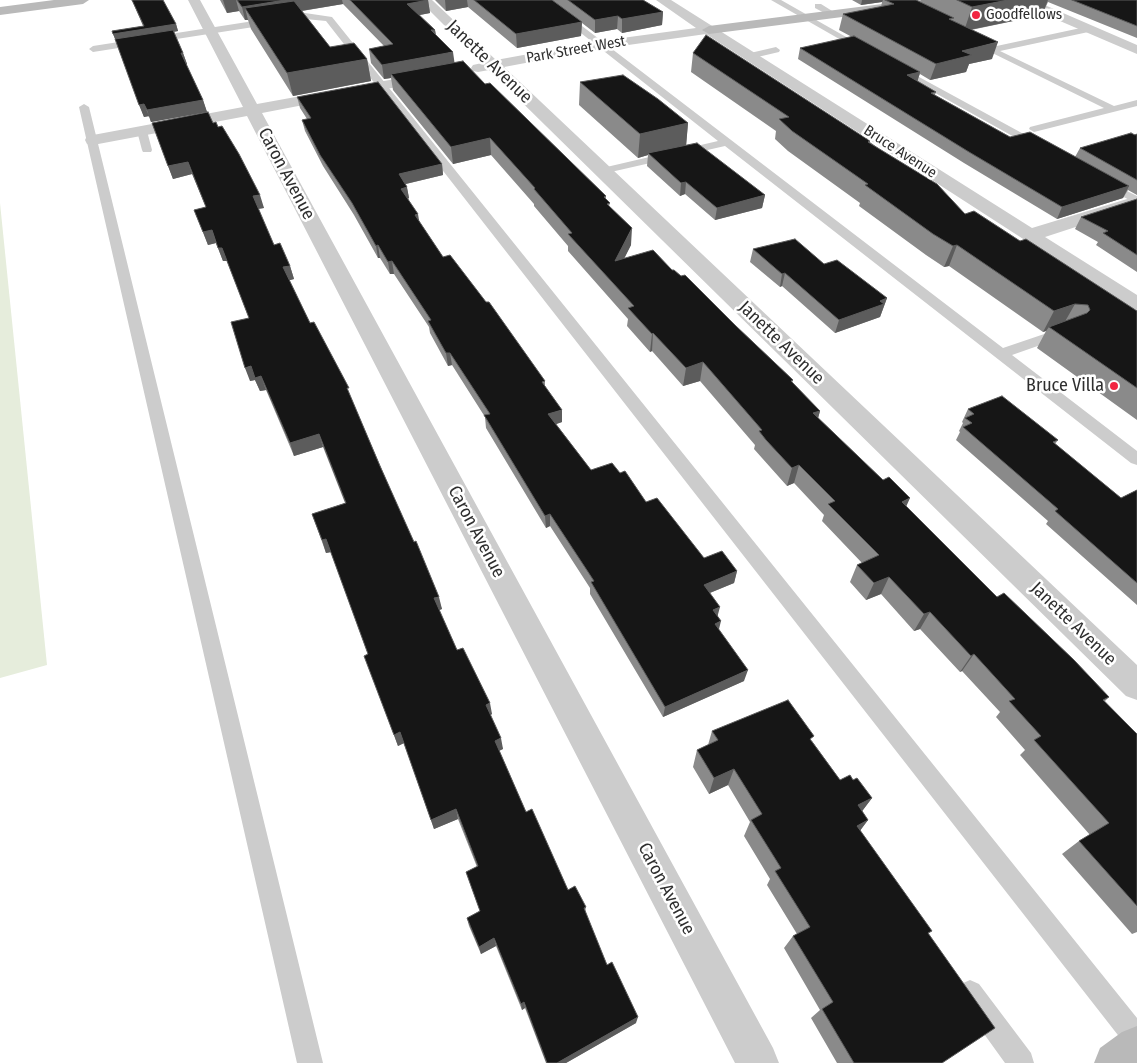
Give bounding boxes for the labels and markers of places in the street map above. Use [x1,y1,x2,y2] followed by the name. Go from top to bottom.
[986,6,1062,24] place label: Goodfellows
[970,9,982,21] marker: Goodfellows
[1026,375,1104,397] place label: Bruce Villa
[1108,380,1120,392] marker: Bruce Villa

